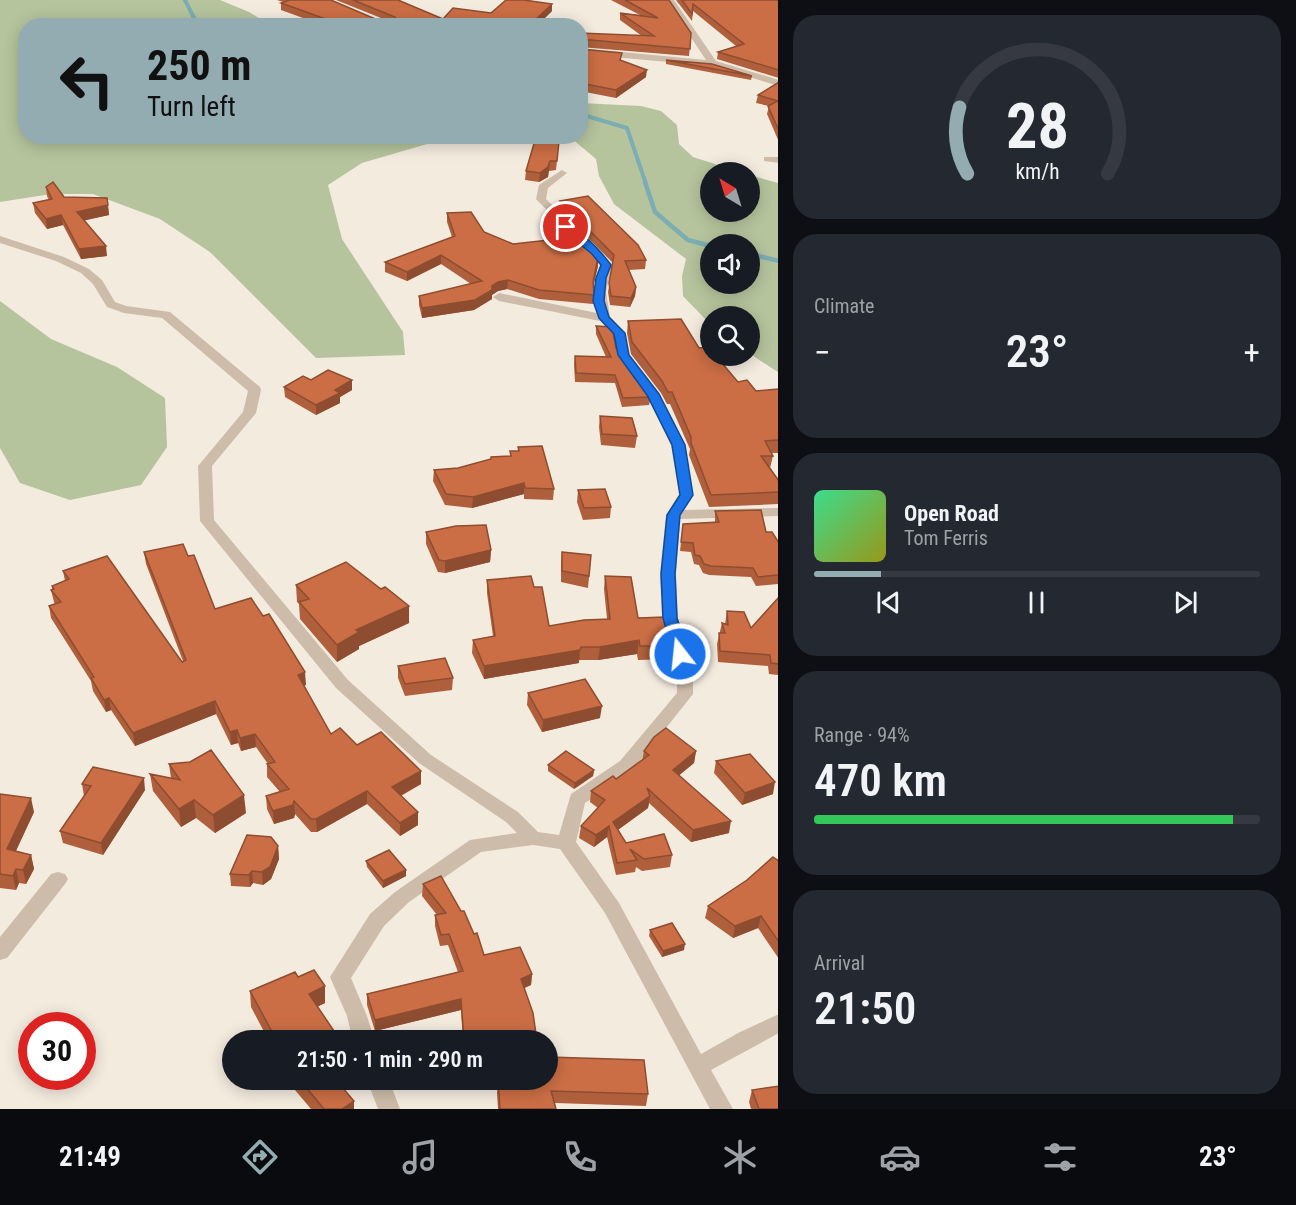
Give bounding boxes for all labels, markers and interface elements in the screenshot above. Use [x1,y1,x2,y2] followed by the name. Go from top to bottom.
[147,41,252,90] text: 250 m
[48,42,126,120] icon: left
[1005,90,1069,163] text: 28
[147,91,236,123] text: Turn left
[1015,159,1059,184] text: km/h
[700,162,760,222] north arrow
[700,162,760,366] map controls
[540,201,591,252] pin
[549,210,582,243] icon: arrive
[700,234,760,294] button: sound
[814,294,874,318] text: Climate
[700,306,760,366] button: search
[1006,325,1068,378] text: 23°
[814,333,831,372] text: −
[1244,333,1260,372] text: +
[904,501,999,526] text: Open Road
[904,526,988,550] text: Tom Ferris
[872,586,905,619] icon: previous
[1020,586,1053,619] icon: pause
[1169,586,1202,619] icon: next
[648,622,712,686] position arrow
[814,723,910,747] text: Range · 94%
[814,754,947,807] text: 470 km
[814,951,865,975] text: Arrival
[814,982,916,1035] text: 21:50
[18,1012,96,1090] speed limit sign: 30
[297,1047,483,1072] text: 21:50 · 1 min · 290 m
[239,1136,281,1178] icon: directions
[399,1136,441,1178] icon: music
[559,1136,601,1178] icon: phone
[719,1136,761,1178] icon: climate
[879,1136,921,1178] icon: car
[1039,1136,1081,1178] icon: filters
[59,1141,121,1173] text: 21:49
[1199,1141,1237,1173] text: 23°

